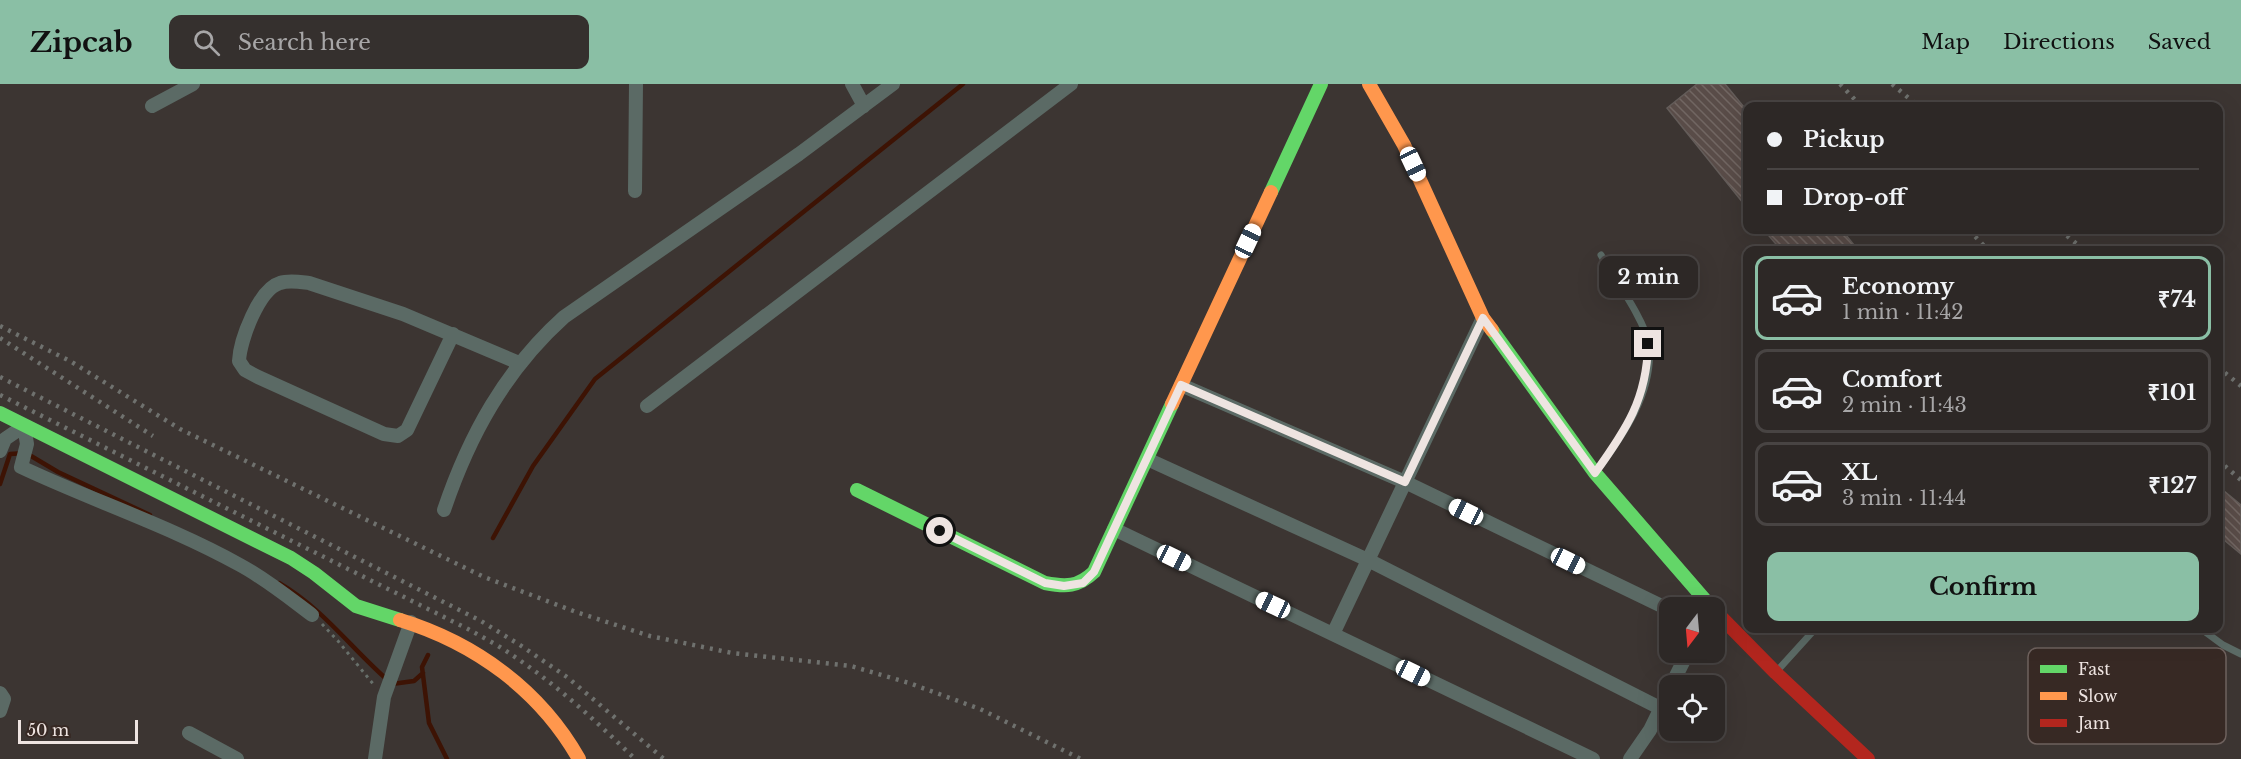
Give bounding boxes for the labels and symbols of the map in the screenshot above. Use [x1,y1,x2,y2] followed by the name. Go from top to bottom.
[1397,144,1429,184] car
[1232,221,1264,261] car
[1598,257,1698,299] callout: 2 min
[1634,330,1661,357] route end
[1446,496,1486,528] car
[926,517,953,544] route start
[1154,542,1194,574] car
[1548,545,1588,577] car
[1253,589,1293,621] car
[1659,597,1725,663] north arrow
[2028,648,2226,744] legend
[1393,657,1433,689] car
[2078,659,2110,679] text: Fast
[2078,686,2118,706] text: Slow
[2076,713,2110,733] text: Jam
[18,717,138,744] scale bar

